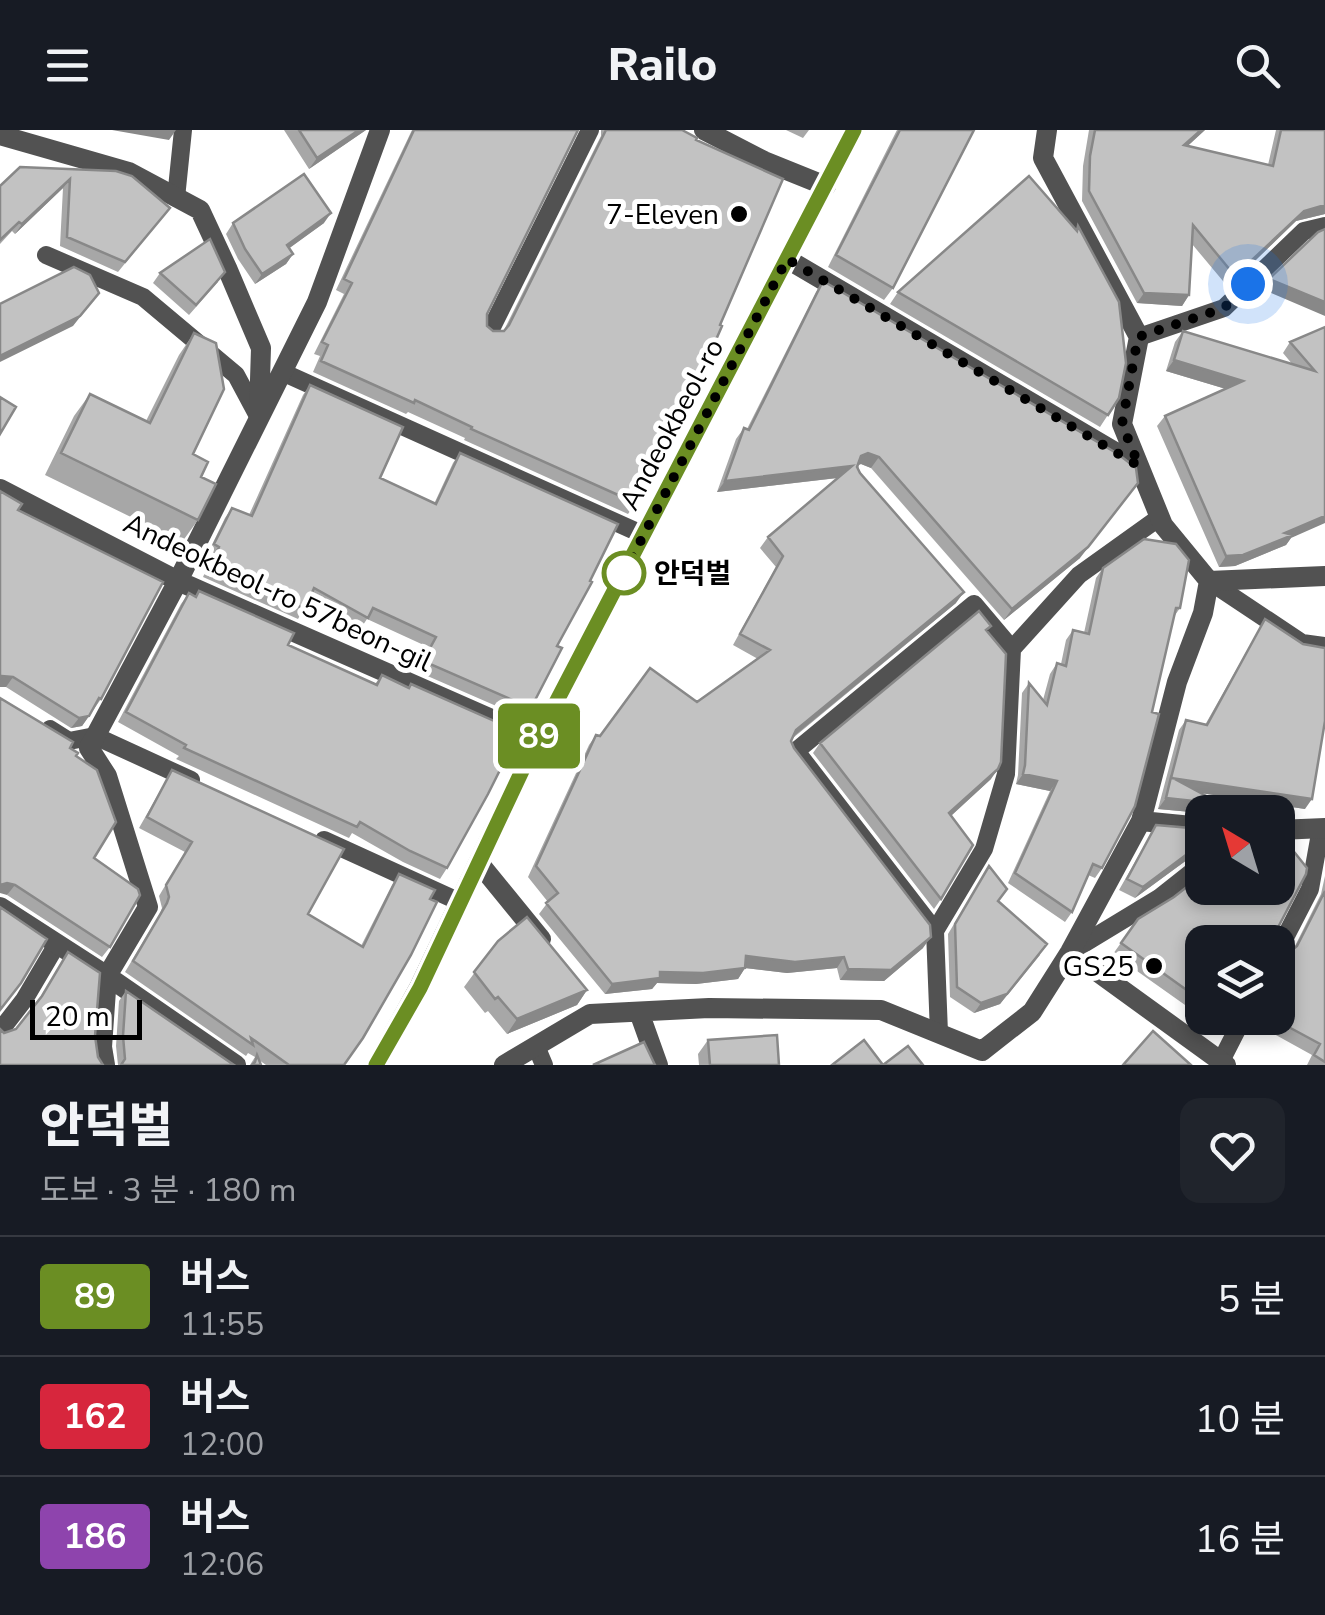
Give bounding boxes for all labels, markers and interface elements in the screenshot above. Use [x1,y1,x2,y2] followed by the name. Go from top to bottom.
[608,35,717,96] text: Railo
[40,38,95,93] icon: menu
[1230,38,1285,93] icon: search
[606,196,719,234] place label: 7-Eleven
[728,203,750,225] marker: 7-Eleven
[1223,259,1273,309] your location
[611,332,733,517] street label: Andeokbeol-ro
[117,505,439,681] street label: Andeokbeol-ro 57beon-gil
[603,552,645,594] marker: 안덕벌
[654,555,731,593] place label: 안덕벌
[494,704,584,768] line badge: 89
[518,713,560,760] text: 89
[1185,795,1295,905] north arrow
[1185,795,1295,1035] map controls
[1185,925,1295,1035] button: layers
[1063,948,1134,986] place label: GS25
[1143,955,1165,977] marker: GS25
[30,995,142,1040] scale bar
[45,998,110,1036] text: 20 m
[40,1093,172,1159] text: 안덕벌
[1180,1098,1285,1203] button: heart
[40,1169,296,1212] text: 도보 · 3 분 · 180 m
[180,1252,250,1303] text: 버스
[74,1273,116,1320] text: 89
[1217,1274,1285,1325] text: 5 분
[180,1303,264,1346] text: 11:55
[180,1372,250,1423] text: 버스
[63,1393,127,1440] text: 162
[1195,1394,1285,1445] text: 10 분
[180,1423,264,1466] text: 12:00
[180,1492,250,1543] text: 버스
[63,1513,127,1560] text: 186
[1195,1514,1285,1565] text: 16 분
[180,1543,264,1586] text: 12:06

